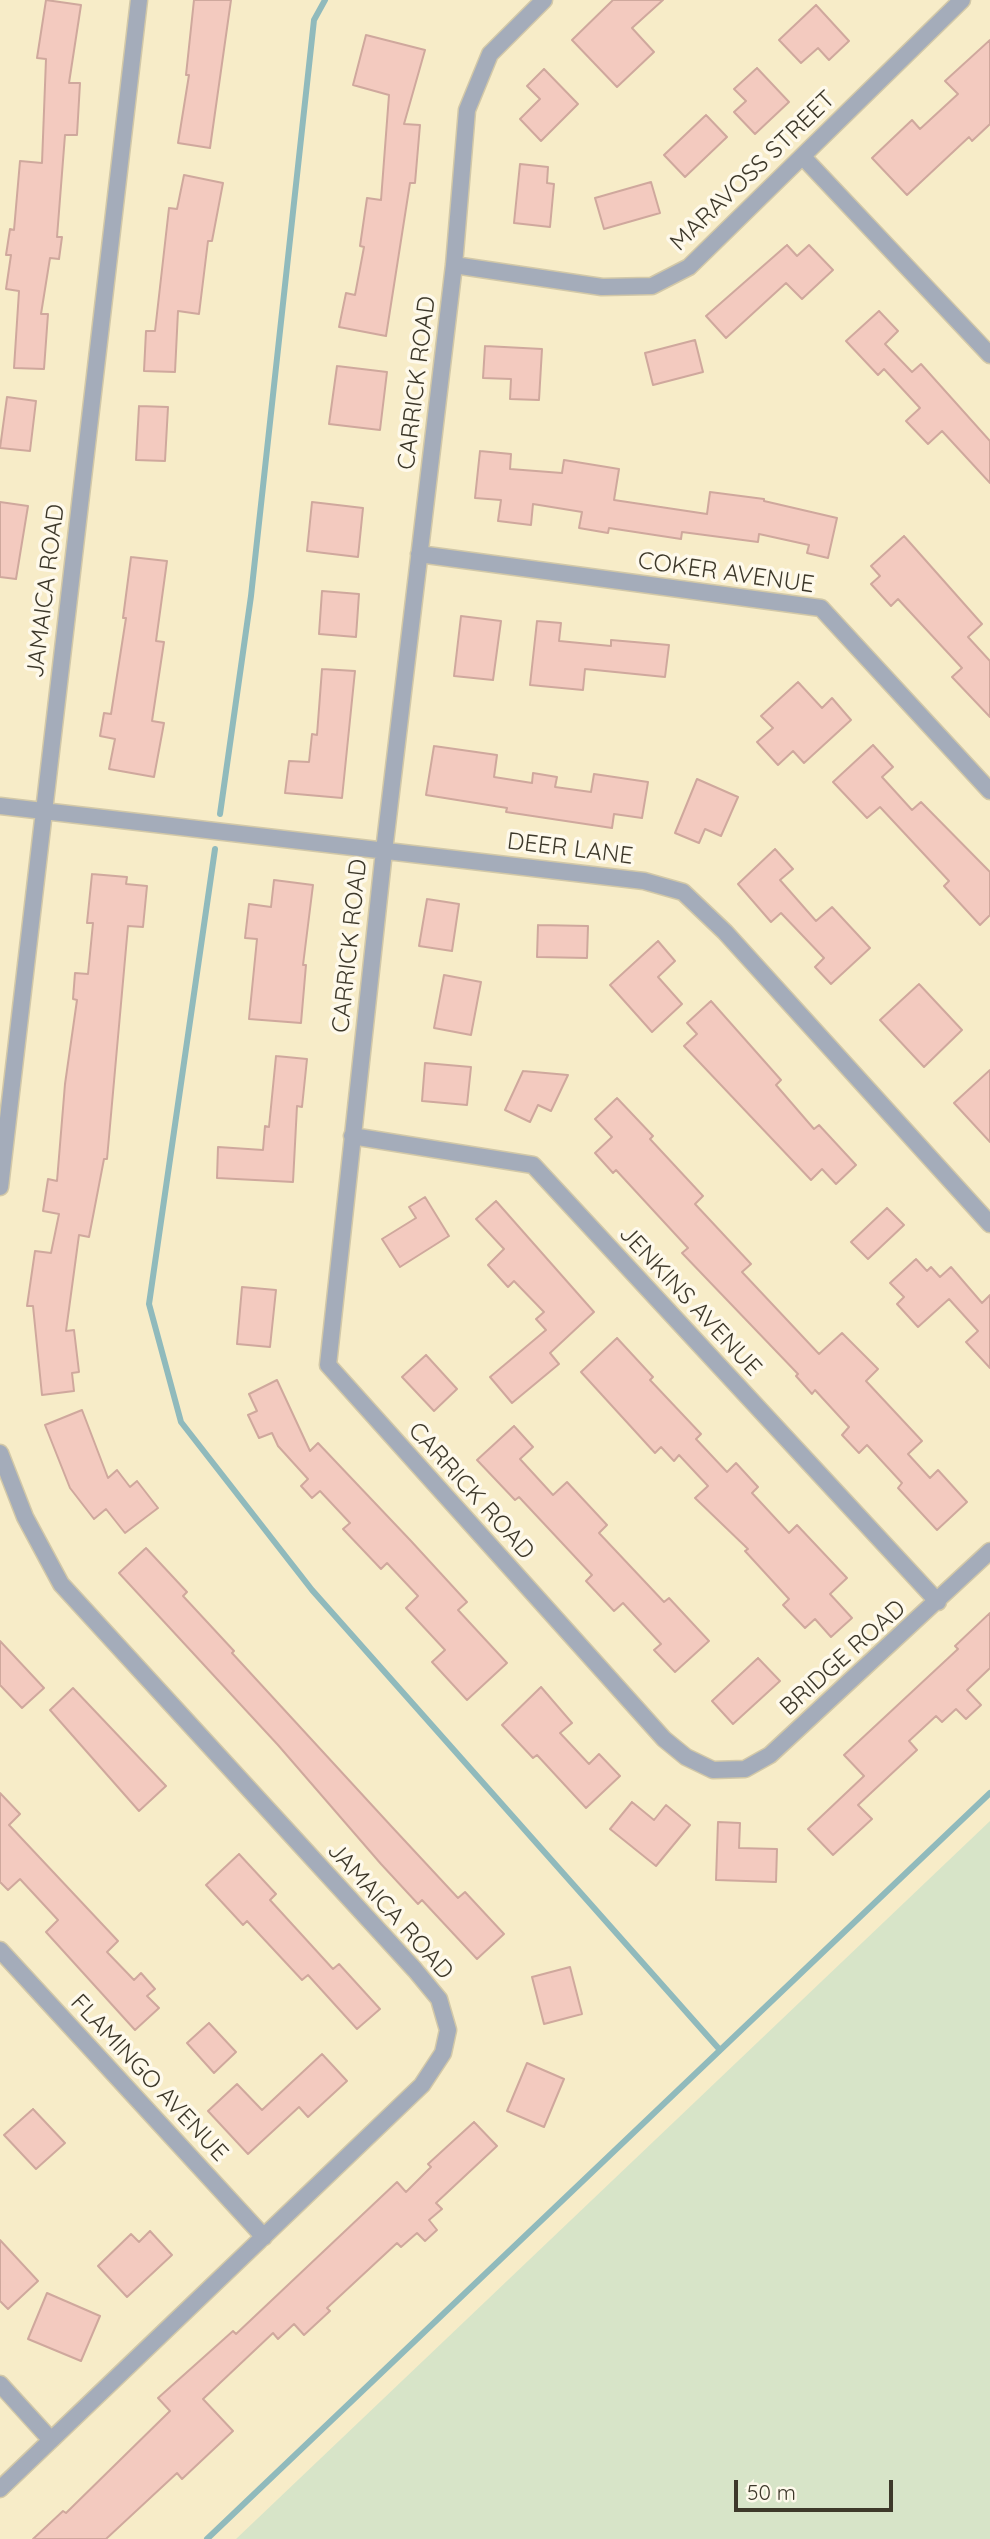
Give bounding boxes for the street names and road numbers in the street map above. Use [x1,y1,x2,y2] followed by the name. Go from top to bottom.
[665,85,841,257] street label: MARAVOSS STREET
[392,295,442,471] street label: CARRICK ROAD
[21,502,71,680] street label: JAMAICA ROAD
[636,546,816,600] street label: COKER AVENUE
[505,827,635,871] street label: DEER LANE
[327,858,373,1034] street label: CARRICK ROAD
[613,1220,767,1382] street label: JENKINS AVENUE
[402,1416,540,1566] street label: CARRICK ROAD
[774,1594,912,1722] street label: BRIDGE ROAD
[321,1836,459,1986] street label: JAMAICA ROAD
[64,1988,234,2168] street label: FLAMINGO AVENUE

